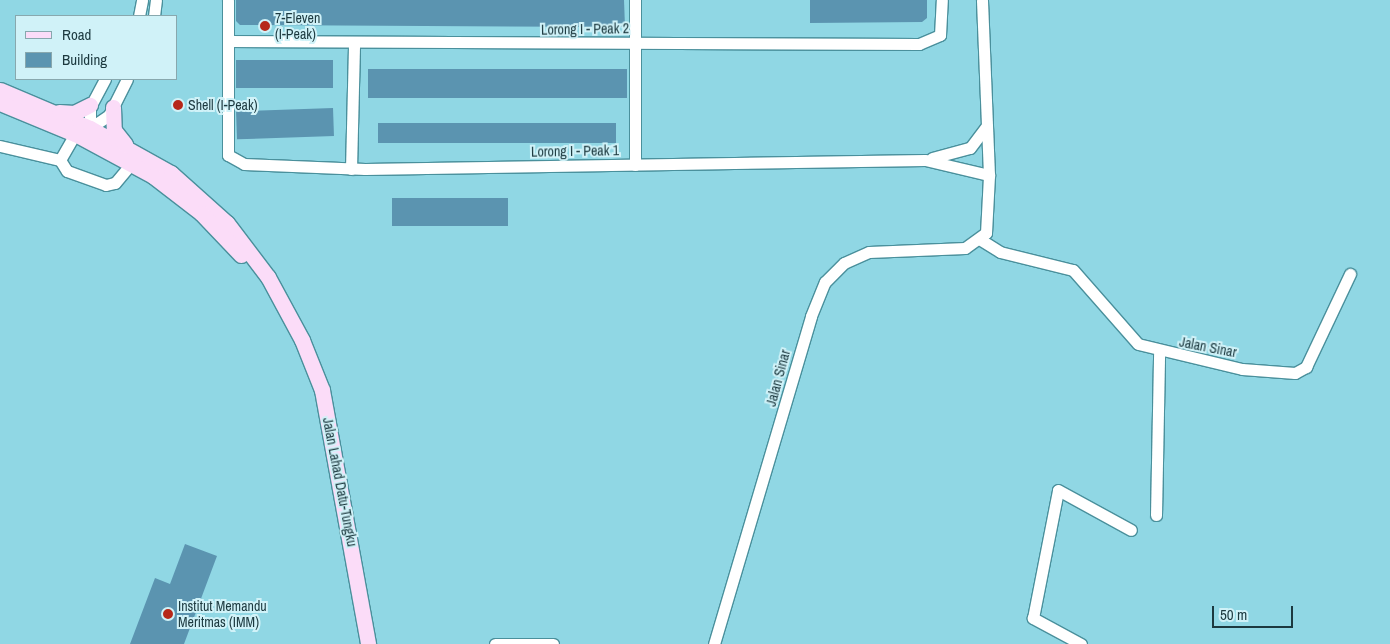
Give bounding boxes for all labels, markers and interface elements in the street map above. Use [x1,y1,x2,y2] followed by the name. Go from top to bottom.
[275,10,320,42] place label: 7-Eleven (I-Peak)
[15,15,178,80] legend
[259,20,271,32] marker: 7-Eleven (I-Peak)
[541,20,629,38] street label: Lorong I - Peak 2
[62,24,91,45] text: Road
[62,49,107,70] text: Building
[188,97,258,113] place label: Shell (I-Peak)
[172,99,184,111] marker: Shell (I-Peak)
[531,142,619,160] street label: Lorong I - Peak 1
[1178,333,1238,361] street label: Jalan Sinar
[762,348,794,408] street label: Jalan Sinar
[319,416,361,548] street label: Jalan Lahad Datu-Tungku
[1215,596,1296,628] scale bar
[178,598,267,630] place label: Institut Memandu Meritmas (IMM)
[1220,604,1247,625] text: 50 m
[162,608,174,620] marker: Institut Memandu Meritmas (IMM)

